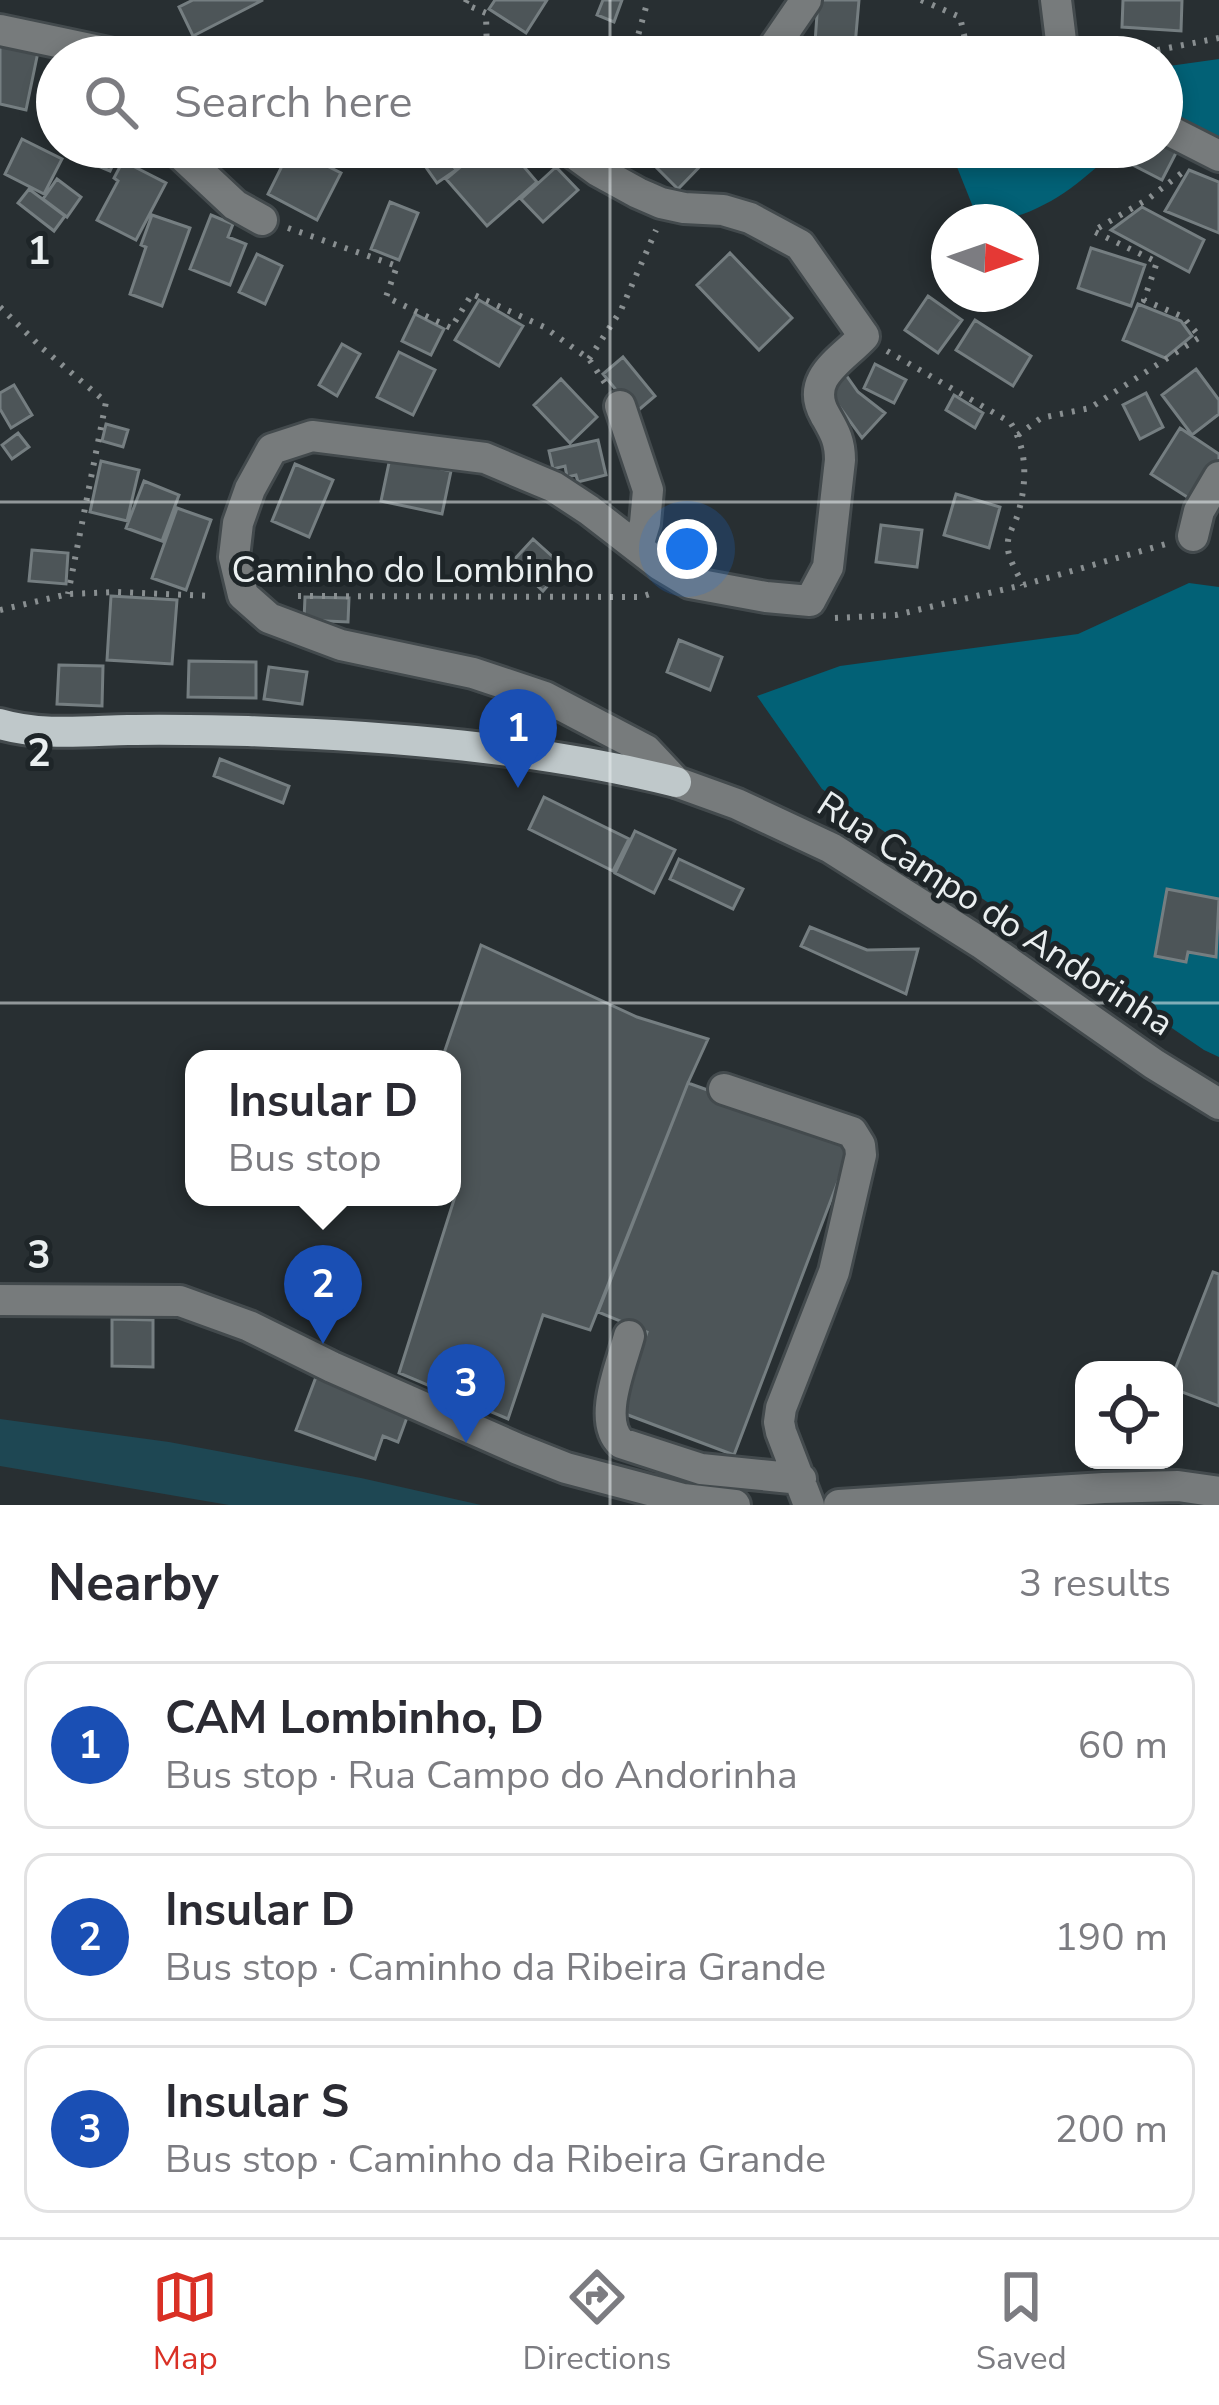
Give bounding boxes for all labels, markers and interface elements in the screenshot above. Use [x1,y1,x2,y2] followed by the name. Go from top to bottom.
[36,36,1183,168] search box
[78,69,144,135] icon: search
[174,72,413,133] text: Search here
[931,204,1039,312] north arrow
[27,225,51,278] text: 1
[657,519,717,579] your location
[232,546,594,595] street label: Caminho do Lombinho
[479,689,557,788] pin: 1
[27,727,51,780] text: 2
[807,780,1183,1048] street label: Rua Campo do Andorinha
[185,1050,461,1206] popup
[228,1071,418,1132] text: Insular D
[228,1132,381,1185] text: Bus stop
[27,1229,51,1282] text: 3
[284,1245,362,1344] pin: 2
[427,1344,505,1443] pin: 3
[1075,1361,1183,1469] map controls
[1075,1361,1183,1469] button: locate
[48,1548,219,1618] text: Nearby
[1019,1557,1171,1610] text: 3 results
[165,1688,544,1749] text: CAM Lombinho, D
[78,1719,102,1772] text: 1
[1078,1719,1168,1772] text: 60 m
[165,1749,798,1802] text: Bus stop · Rua Campo do Andorinha
[165,1880,355,1941] text: Insular D
[78,1911,102,1964] text: 2
[1054,1911,1168,1964] text: 190 m
[165,1941,826,1994] text: Bus stop · Caminho da Ribeira Grande
[165,2072,349,2133] text: Insular S
[78,2103,102,2156] text: 3
[1054,2103,1168,2156] text: 200 m
[165,2133,826,2186] text: Bus stop · Caminho da Ribeira Grande
[152,2264,218,2381] tab: Map
[523,2264,671,2381] tab: Directions
[976,2264,1067,2381] tab: Saved

